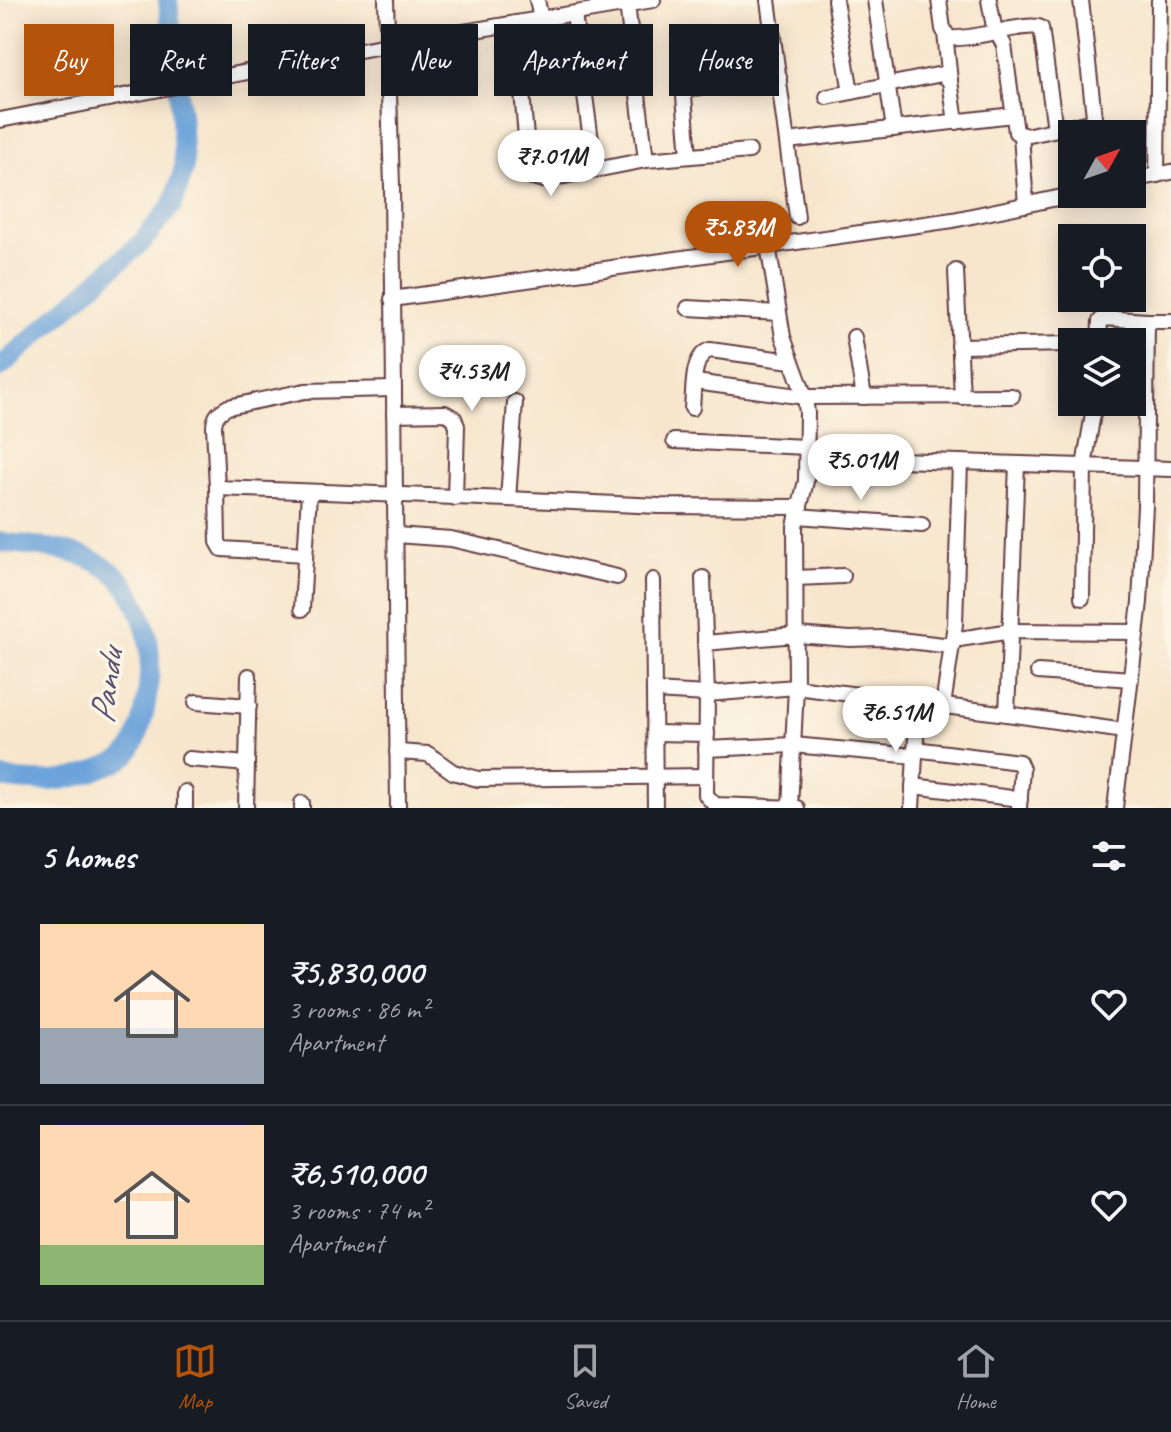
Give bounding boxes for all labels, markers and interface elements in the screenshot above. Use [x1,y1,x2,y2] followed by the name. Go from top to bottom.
[24,24,114,96] chip: Buy
[130,24,232,96] chip: Rent
[248,24,365,96] chip: Filters
[381,24,478,96] chip: New
[494,24,653,96] chip: Apartment
[669,24,779,96] chip: House
[1058,120,1146,208] north arrow
[1058,120,1146,416] map controls
[486,130,616,198] pin: ₹7.01M
[516,139,586,172] text: ₹7.01M
[673,201,803,269] pin: ₹5.83M
[703,210,773,243] text: ₹5.83M
[1058,224,1146,312] button: locate
[1058,328,1146,416] button: layers
[407,345,537,413] pin: ₹4.53M
[437,354,507,387] text: ₹4.53M
[796,434,926,502] pin: ₹5.01M
[826,443,896,476] text: ₹5.01M
[79,641,134,726] water label: Pandu
[831,686,961,754] pin: ₹6.51M
[860,695,932,728] text: ₹6.51M
[1087,834,1131,878] icon: filters
[40,835,135,878] text: 5 homes
[288,950,423,993] text: ₹5,830,000
[104,956,200,1052] icon: home
[1087,982,1131,1026] icon: heart
[288,993,429,1026] text: 3 rooms · 86 m²
[288,1026,384,1059] text: Apartment
[288,1151,424,1194] text: ₹6,510,000
[104,1157,200,1253] icon: home
[1087,1183,1131,1227] icon: heart
[288,1194,429,1227] text: 3 rooms · 74 m²
[288,1227,384,1260] text: Apartment
[173,1339,217,1415] tab: Map
[563,1339,607,1415] tab: Saved
[954,1339,998,1415] tab: Home

